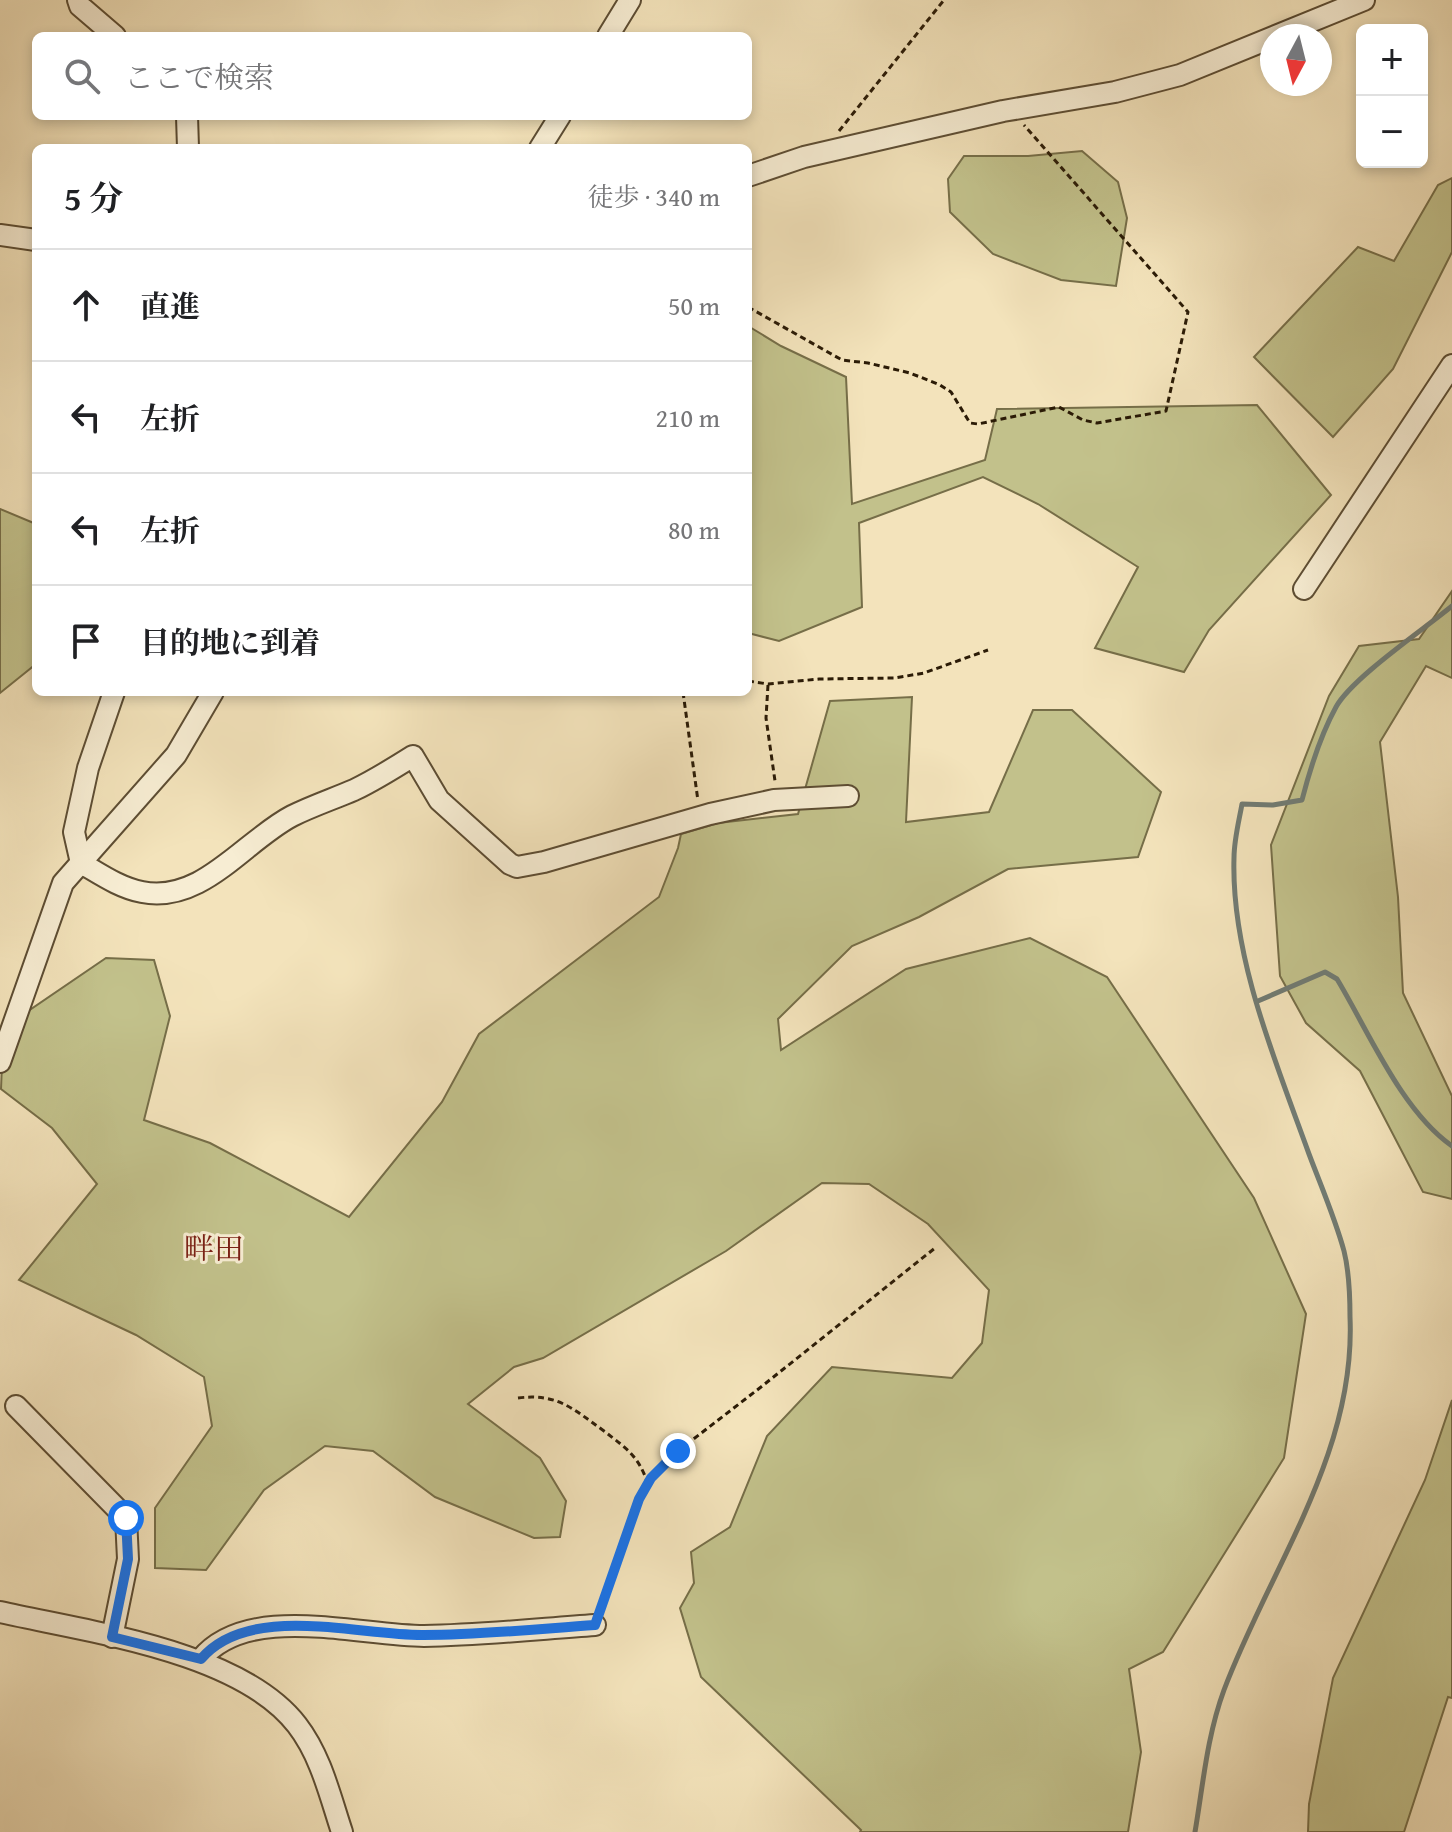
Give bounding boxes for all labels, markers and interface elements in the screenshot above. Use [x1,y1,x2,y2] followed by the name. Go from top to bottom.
[1260,24,1332,96] north arrow
[1356,24,1428,168] map controls
[1356,24,1428,96] button: +
[32,32,752,120] search box
[60,54,104,98] icon: search
[124,55,274,99] text: ここで検索
[1356,96,1428,168] button: −
[64,173,123,222] text: 5 分
[588,177,720,216] text: 徒歩 · 340 m
[64,283,108,327] icon: ahead
[140,284,200,328] text: 直進
[668,286,720,325] text: 50 m
[64,395,108,439] icon: left
[140,396,200,440] text: 左折
[655,398,720,437] text: 210 m
[64,507,108,551] icon: left
[140,508,200,552] text: 左折
[668,510,720,549] text: 80 m
[64,619,108,663] icon: arrive
[140,620,320,664] text: 目的地に到着
[184,1226,244,1270] district label: 畔田
[660,1433,696,1469] route end
[108,1500,144,1536] route start

